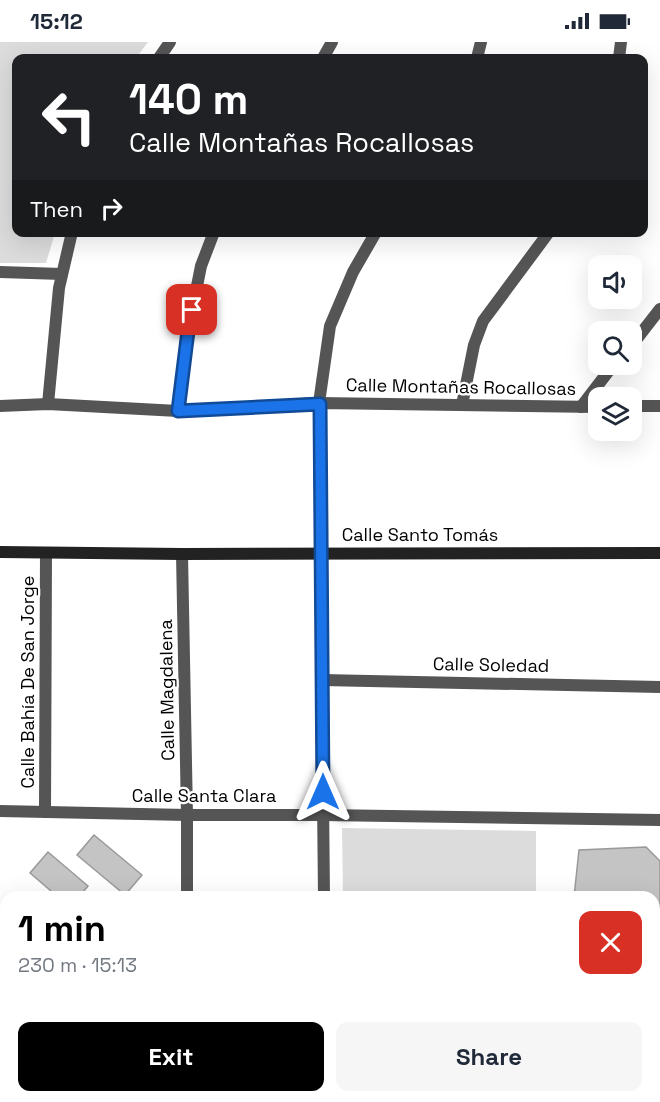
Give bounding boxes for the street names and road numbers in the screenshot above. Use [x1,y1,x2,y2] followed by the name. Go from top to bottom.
[346,373,576,400] street label: Calle Montañas Rocallosas
[342,523,498,546] street label: Calle Santo Tomás
[16,576,39,788] street label: Calle Bahía De San Jorge
[154,619,179,761] street label: Calle Magdalena
[433,652,549,677] street label: Calle Soledad
[132,784,276,807] street label: Calle Santa Clara

